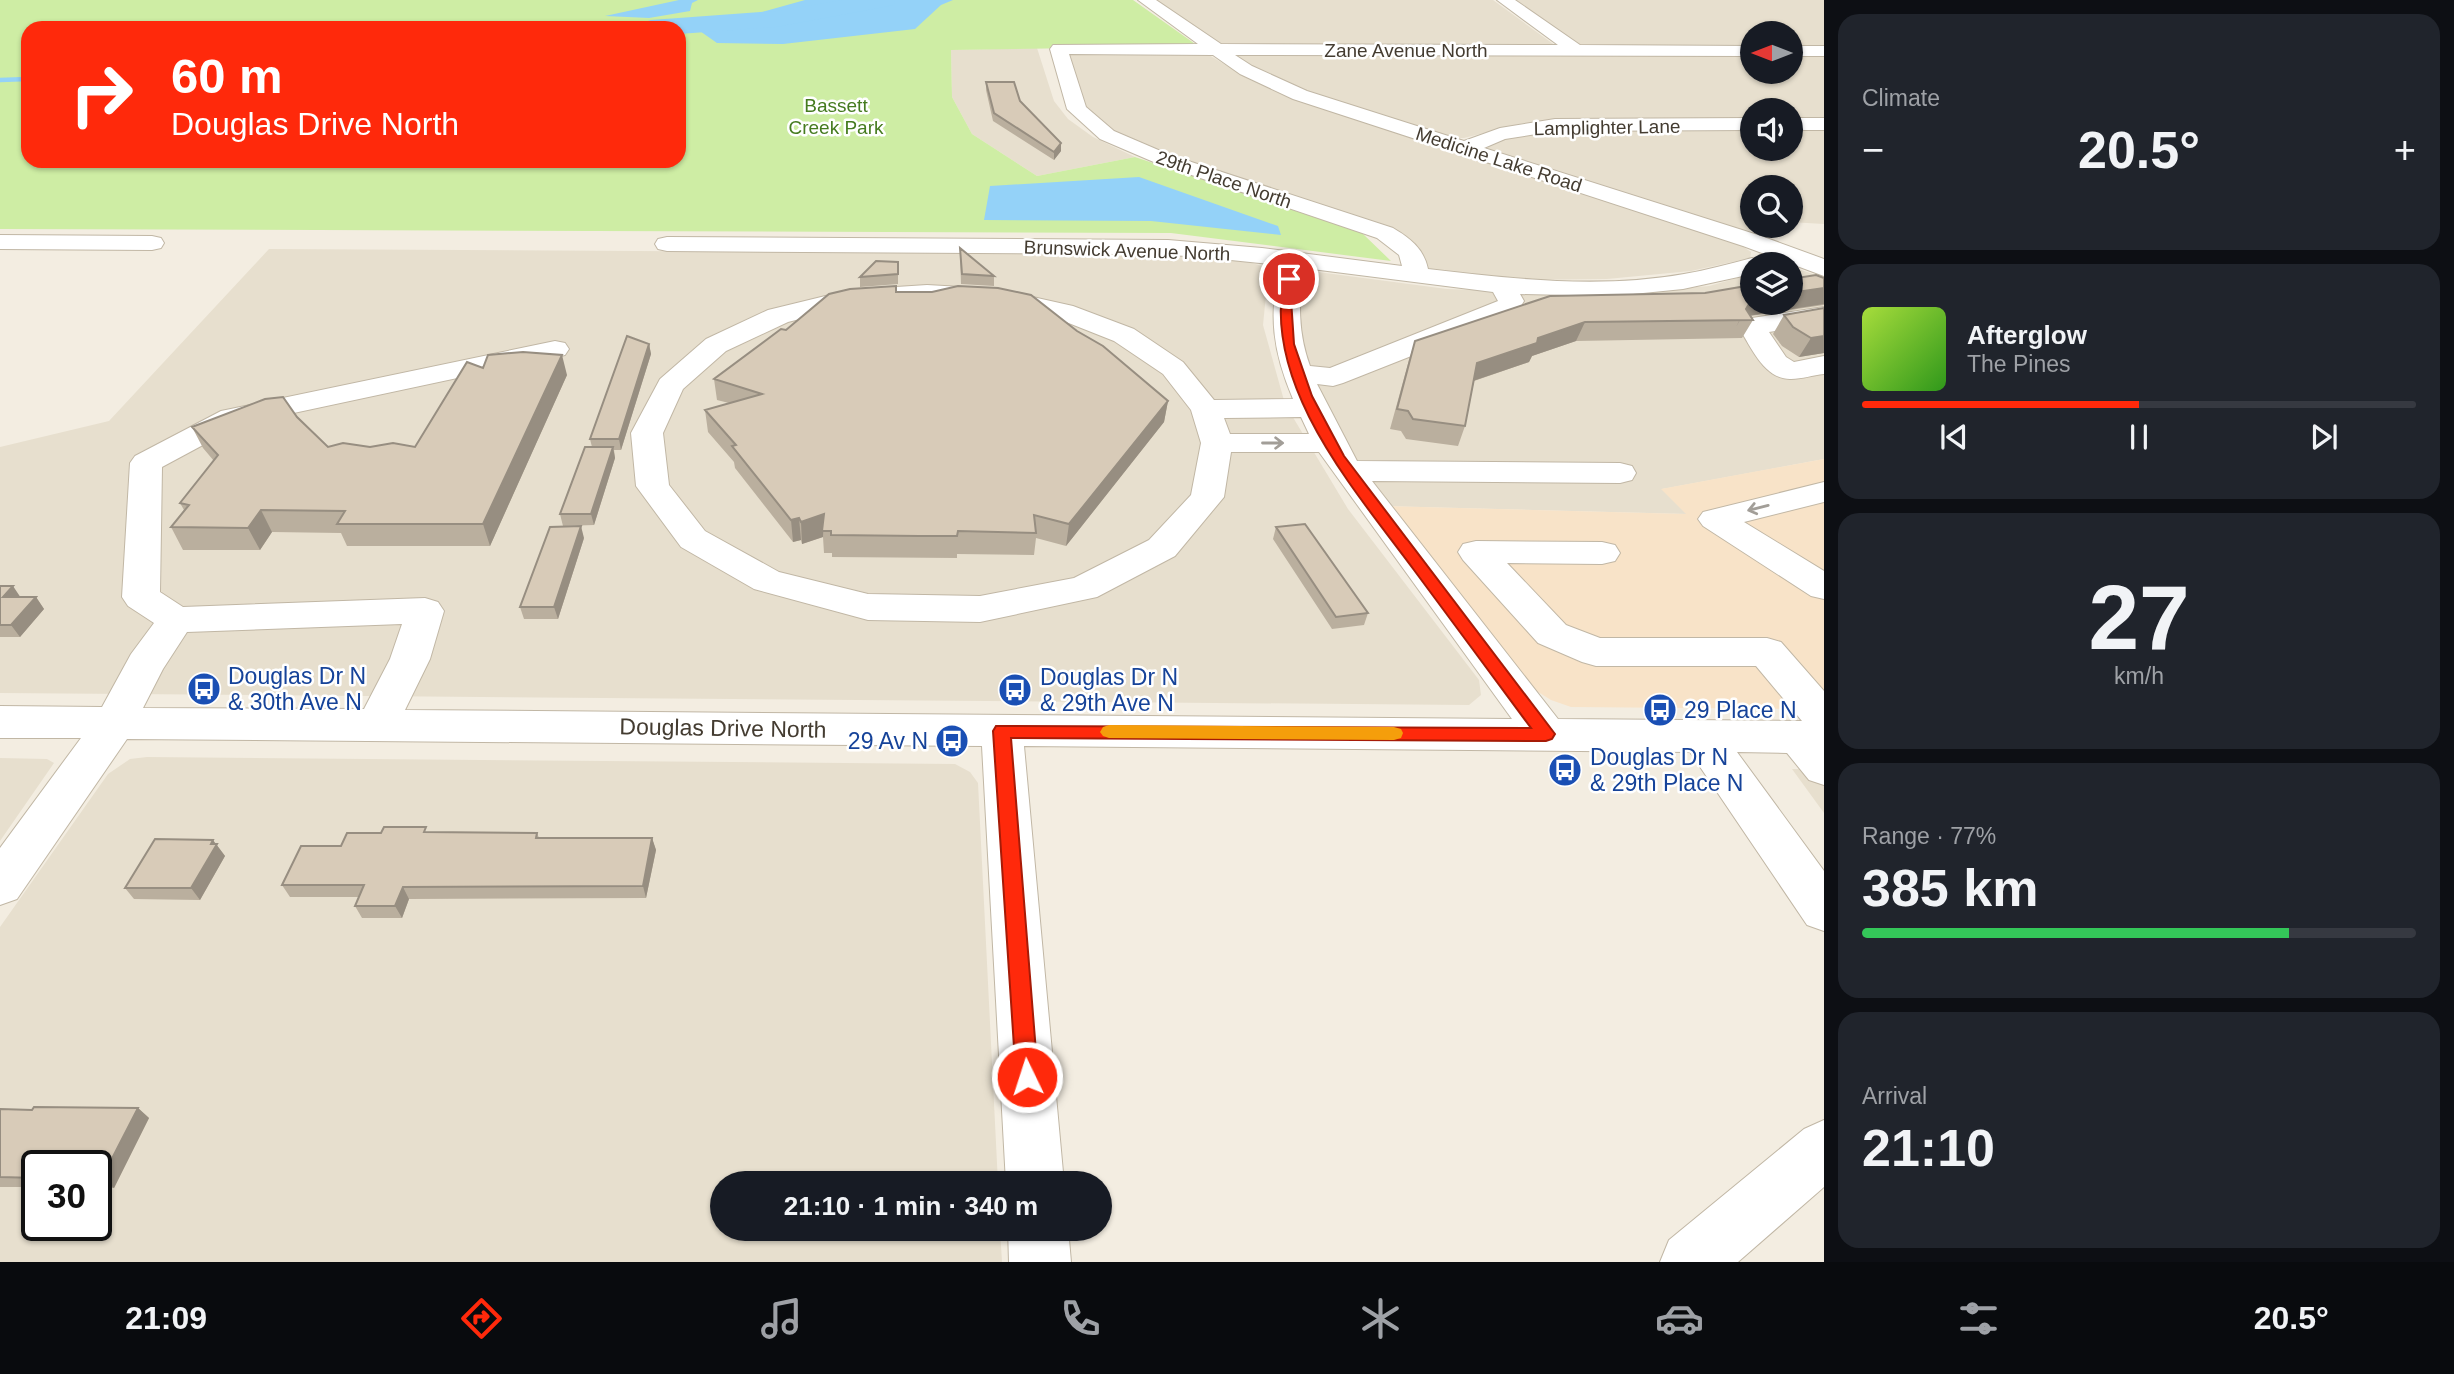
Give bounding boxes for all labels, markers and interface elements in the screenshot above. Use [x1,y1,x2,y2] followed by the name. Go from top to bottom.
[1740,21,1802,84] north arrow
[1740,21,1803,315] map controls
[1324,40,1488,61] street label: Zane Avenue North
[56,49,147,140] icon: right
[171,49,283,103] text: 60 m
[1862,85,1940,111] text: Climate
[788,95,884,138] park label: Bassett Creek Park
[1740,98,1803,161] button: sound
[171,106,459,142] text: Douglas Drive North
[1533,116,1681,139] street label: Lamplighter Lane
[2078,121,2200,179] text: 20.5°
[1413,123,1584,196] street label: Medicine Lake Road
[1862,129,1884,171] text: −
[2394,129,2416,171] text: +
[1154,147,1294,212] street label: 29th Place North
[1740,175,1803,238] button: search
[1023,236,1231,265] street label: Brunswick Avenue North
[1259,249,1319,309] pin
[1740,252,1803,315] button: layers
[1270,260,1308,298] icon: arrive
[1967,320,2087,350] text: Afterglow
[1967,351,2071,377] text: The Pines
[1935,418,1973,456] icon: previous
[2120,418,2158,456] icon: pause
[2305,418,2343,456] icon: next
[1262,436,1285,450] one-way arrow
[1747,502,1770,515] one-way arrow
[2088,567,2190,668] text: 27
[228,663,366,715] place label: Douglas Dr N & 30th Ave N
[2114,663,2164,689] text: km/h
[1040,664,1178,716] place label: Douglas Dr N & 29th Ave N
[185,670,223,708] bus stop icon: Douglas Dr N & 30th Ave N
[996,671,1034,709] bus stop icon: Douglas Dr N & 29th Ave N
[1641,691,1679,729] bus stop icon: 29 Place N
[1684,697,1797,723] place label: 29 Place N
[619,713,827,743] street label: Douglas Drive North
[933,722,971,760] bus stop icon: 29 Av N
[848,728,928,754] place label: 29 Av N
[1590,744,1743,796] place label: Douglas Dr N & 29th Place N
[1546,751,1584,789] bus stop icon: Douglas Dr N & 29th Place N
[1862,823,1996,849] text: Range · 77%
[1862,859,2038,917] text: 385 km
[990,1040,1064,1114] position arrow
[1862,1083,1927,1109] text: Arrival
[1862,1119,1995,1177] text: 21:10
[21,1150,112,1241] speed limit sign: 30
[784,1191,1038,1221] text: 21:10 · 1 min · 340 m
[457,1294,506,1343] icon: directions
[757,1294,806,1343] icon: music
[1056,1294,1105,1343] icon: phone
[1356,1294,1405,1343] icon: climate
[1655,1294,1704,1343] icon: car
[1954,1294,2003,1343] icon: filters
[125,1300,207,1336] text: 21:09
[2254,1300,2329,1336] text: 20.5°

